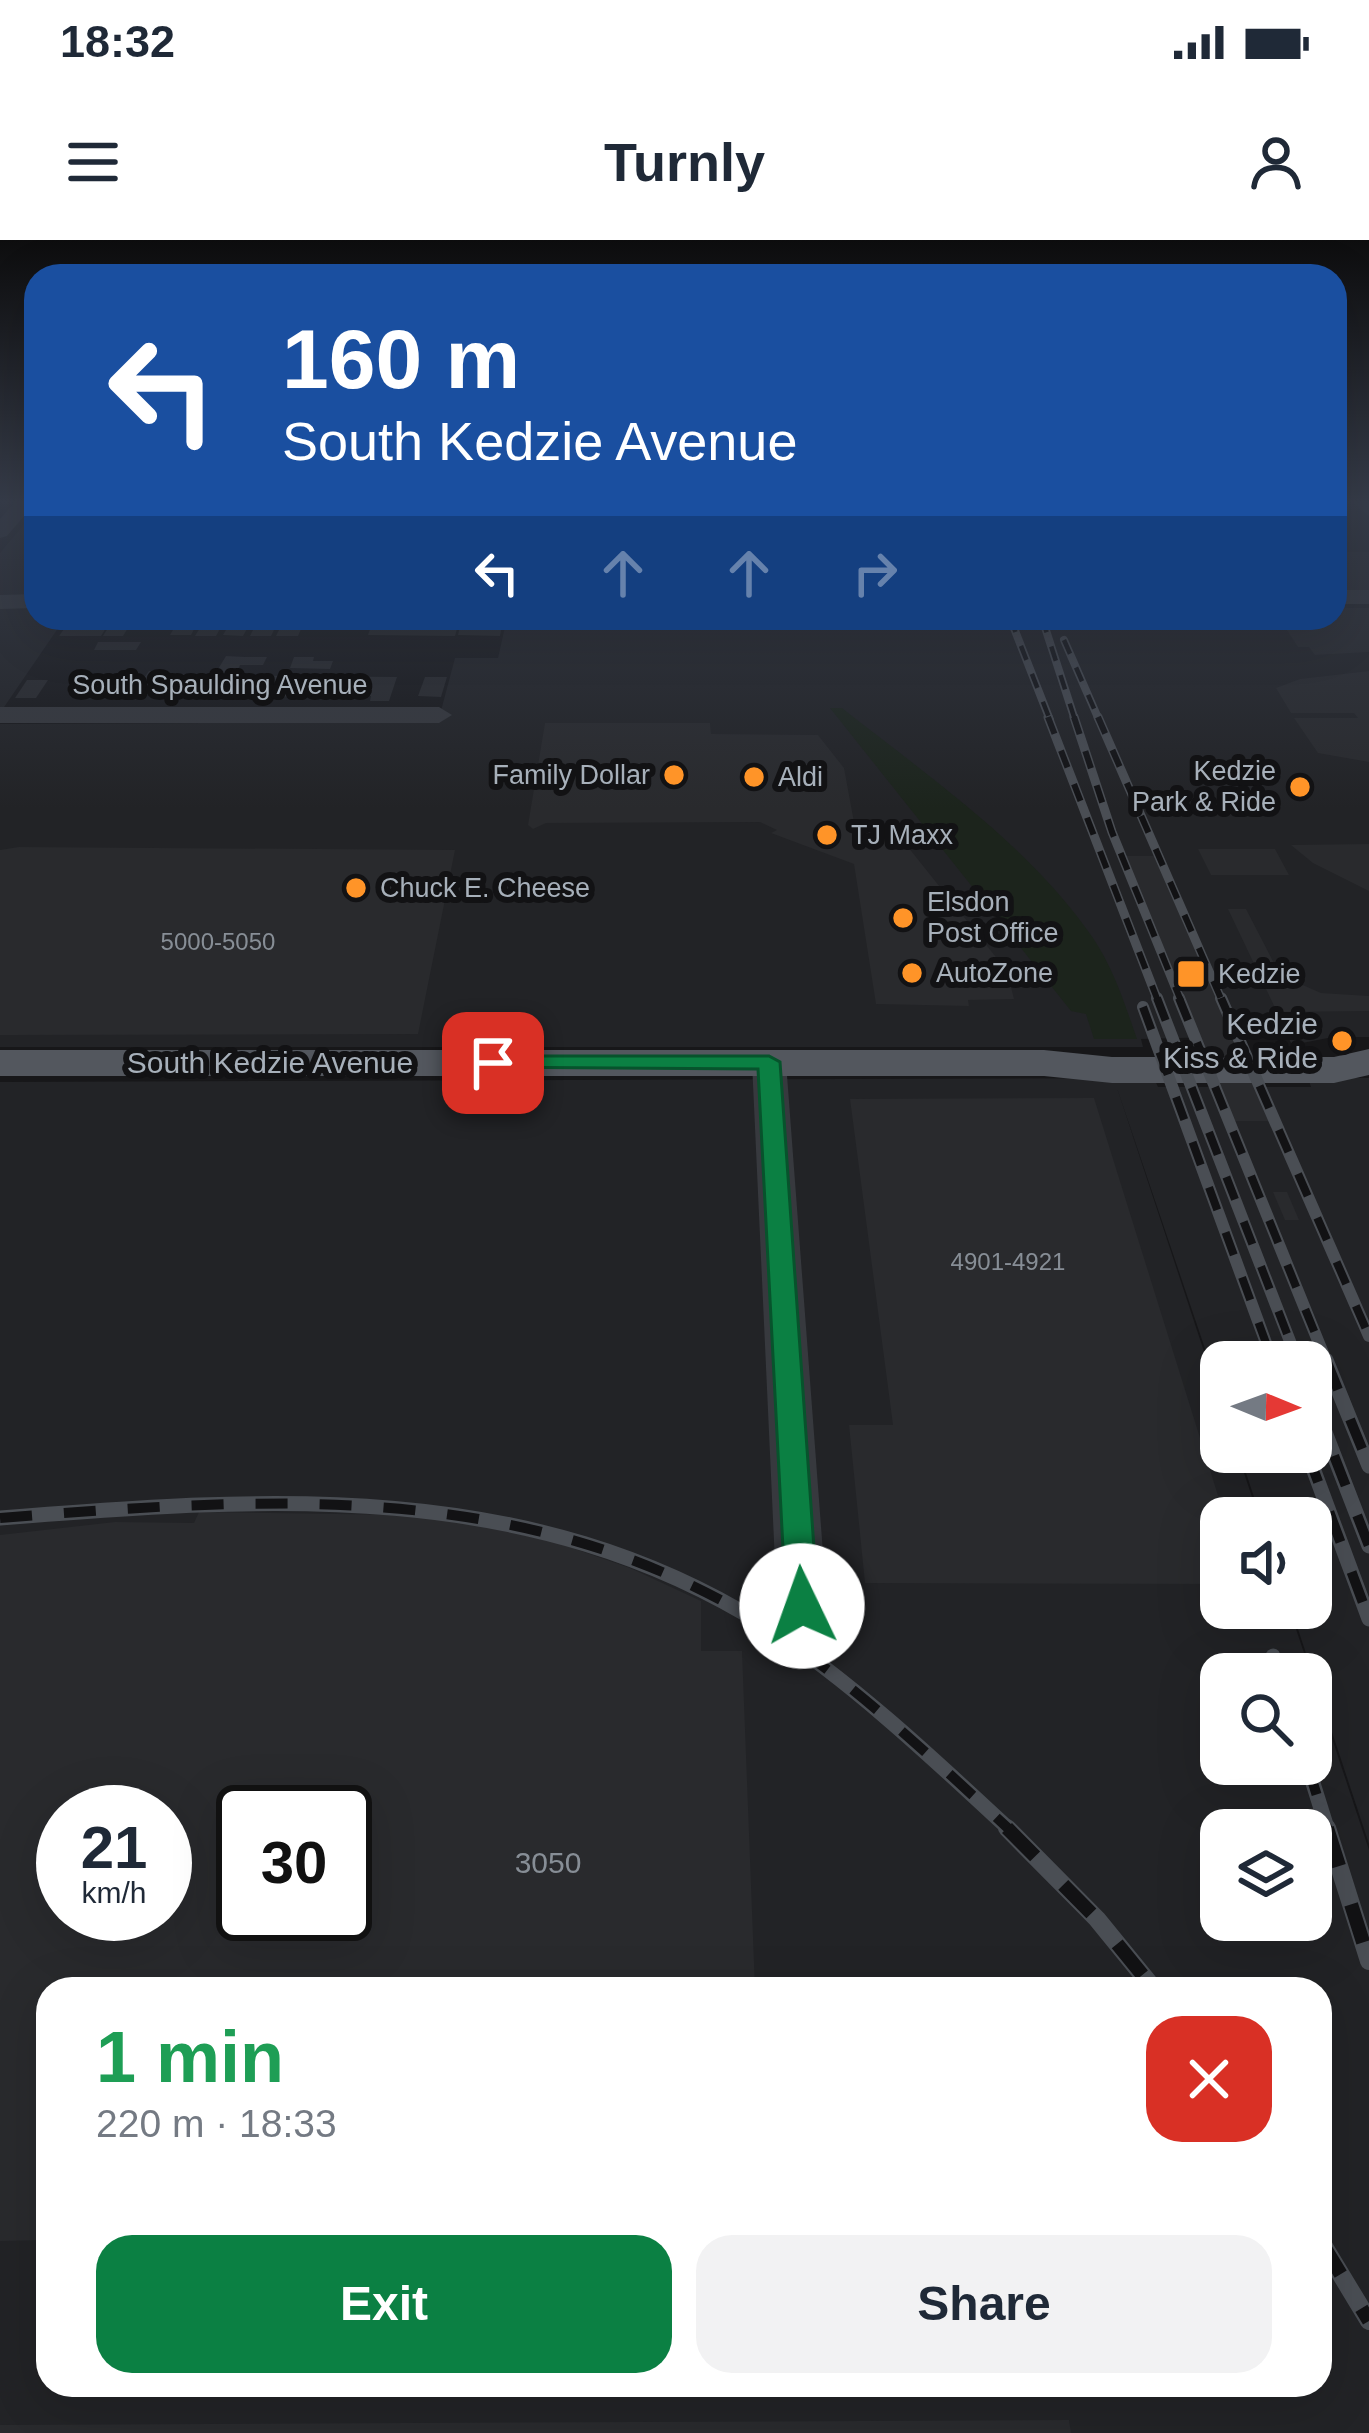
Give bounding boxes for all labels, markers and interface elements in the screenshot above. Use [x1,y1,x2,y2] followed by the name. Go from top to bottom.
[60,16,175,67] text: 18:32
[60,129,126,195] icon: menu
[1243,129,1309,195] icon: person
[604,132,765,192] text: Turnly
[84,312,240,468] icon: left
[282,312,520,406] text: 160 m
[282,411,797,471] text: South Kedzie Avenue
[464,540,530,606] icon: left
[590,540,656,606] icon: ahead
[716,540,782,606] icon: ahead
[842,540,908,606] icon: right
[72,670,368,700] street label: South Spaulding Avenue
[1132,756,1276,817] place label: Kedzie Park & Ride
[492,760,650,790] place label: Family Dollar
[661,762,687,788] marker: Family Dollar
[778,762,823,792] place label: Aldi
[741,764,767,790] marker: Aldi
[1287,774,1313,800] marker: Kedzie Park & Ride
[851,820,954,850] place label: TJ Maxx
[814,822,840,848] marker: TJ Maxx
[380,873,590,903] place label: Chuck E. Cheese
[343,875,369,901] marker: Chuck E. Cheese
[927,887,1059,948] place label: Elsdon Post Office
[890,905,916,931] marker: Elsdon Post Office
[161,928,275,955] house number: 5000-5050
[936,958,1053,988] place label: AutoZone
[1175,958,1207,990] marker: Kedzie
[1218,959,1301,989] place label: Kedzie
[899,960,925,986] marker: AutoZone
[1163,1007,1318,1074] place label: Kedzie Kiss & Ride
[442,1012,544,1114] pin
[1329,1028,1355,1054] marker: Kedzie Kiss & Ride
[460,1030,526,1096] icon: arrive
[127,1046,413,1079] street label: South Kedzie Avenue
[951,1248,1065,1275] house number: 4901-4921
[1200,1341,1332,1473] north arrow
[1200,1341,1332,1941] map controls
[1200,1497,1332,1629] button: sound
[739,1543,865,1669] position arrow
[1200,1653,1332,1785] button: search
[216,1785,372,1941] speed limit sign: 30
[1200,1809,1332,1941] button: layers
[81,1814,147,1881] text: 21
[515,1846,581,1879] house number: 3050
[81,1876,147,1909] text: km/h
[1146,2016,1272,2142] button: close
[96,2017,284,2097] text: 1 min
[96,2102,337,2145] text: 220 m · 18:33
[96,2235,672,2373] button: Exit
[696,2235,1272,2373] button: Share

